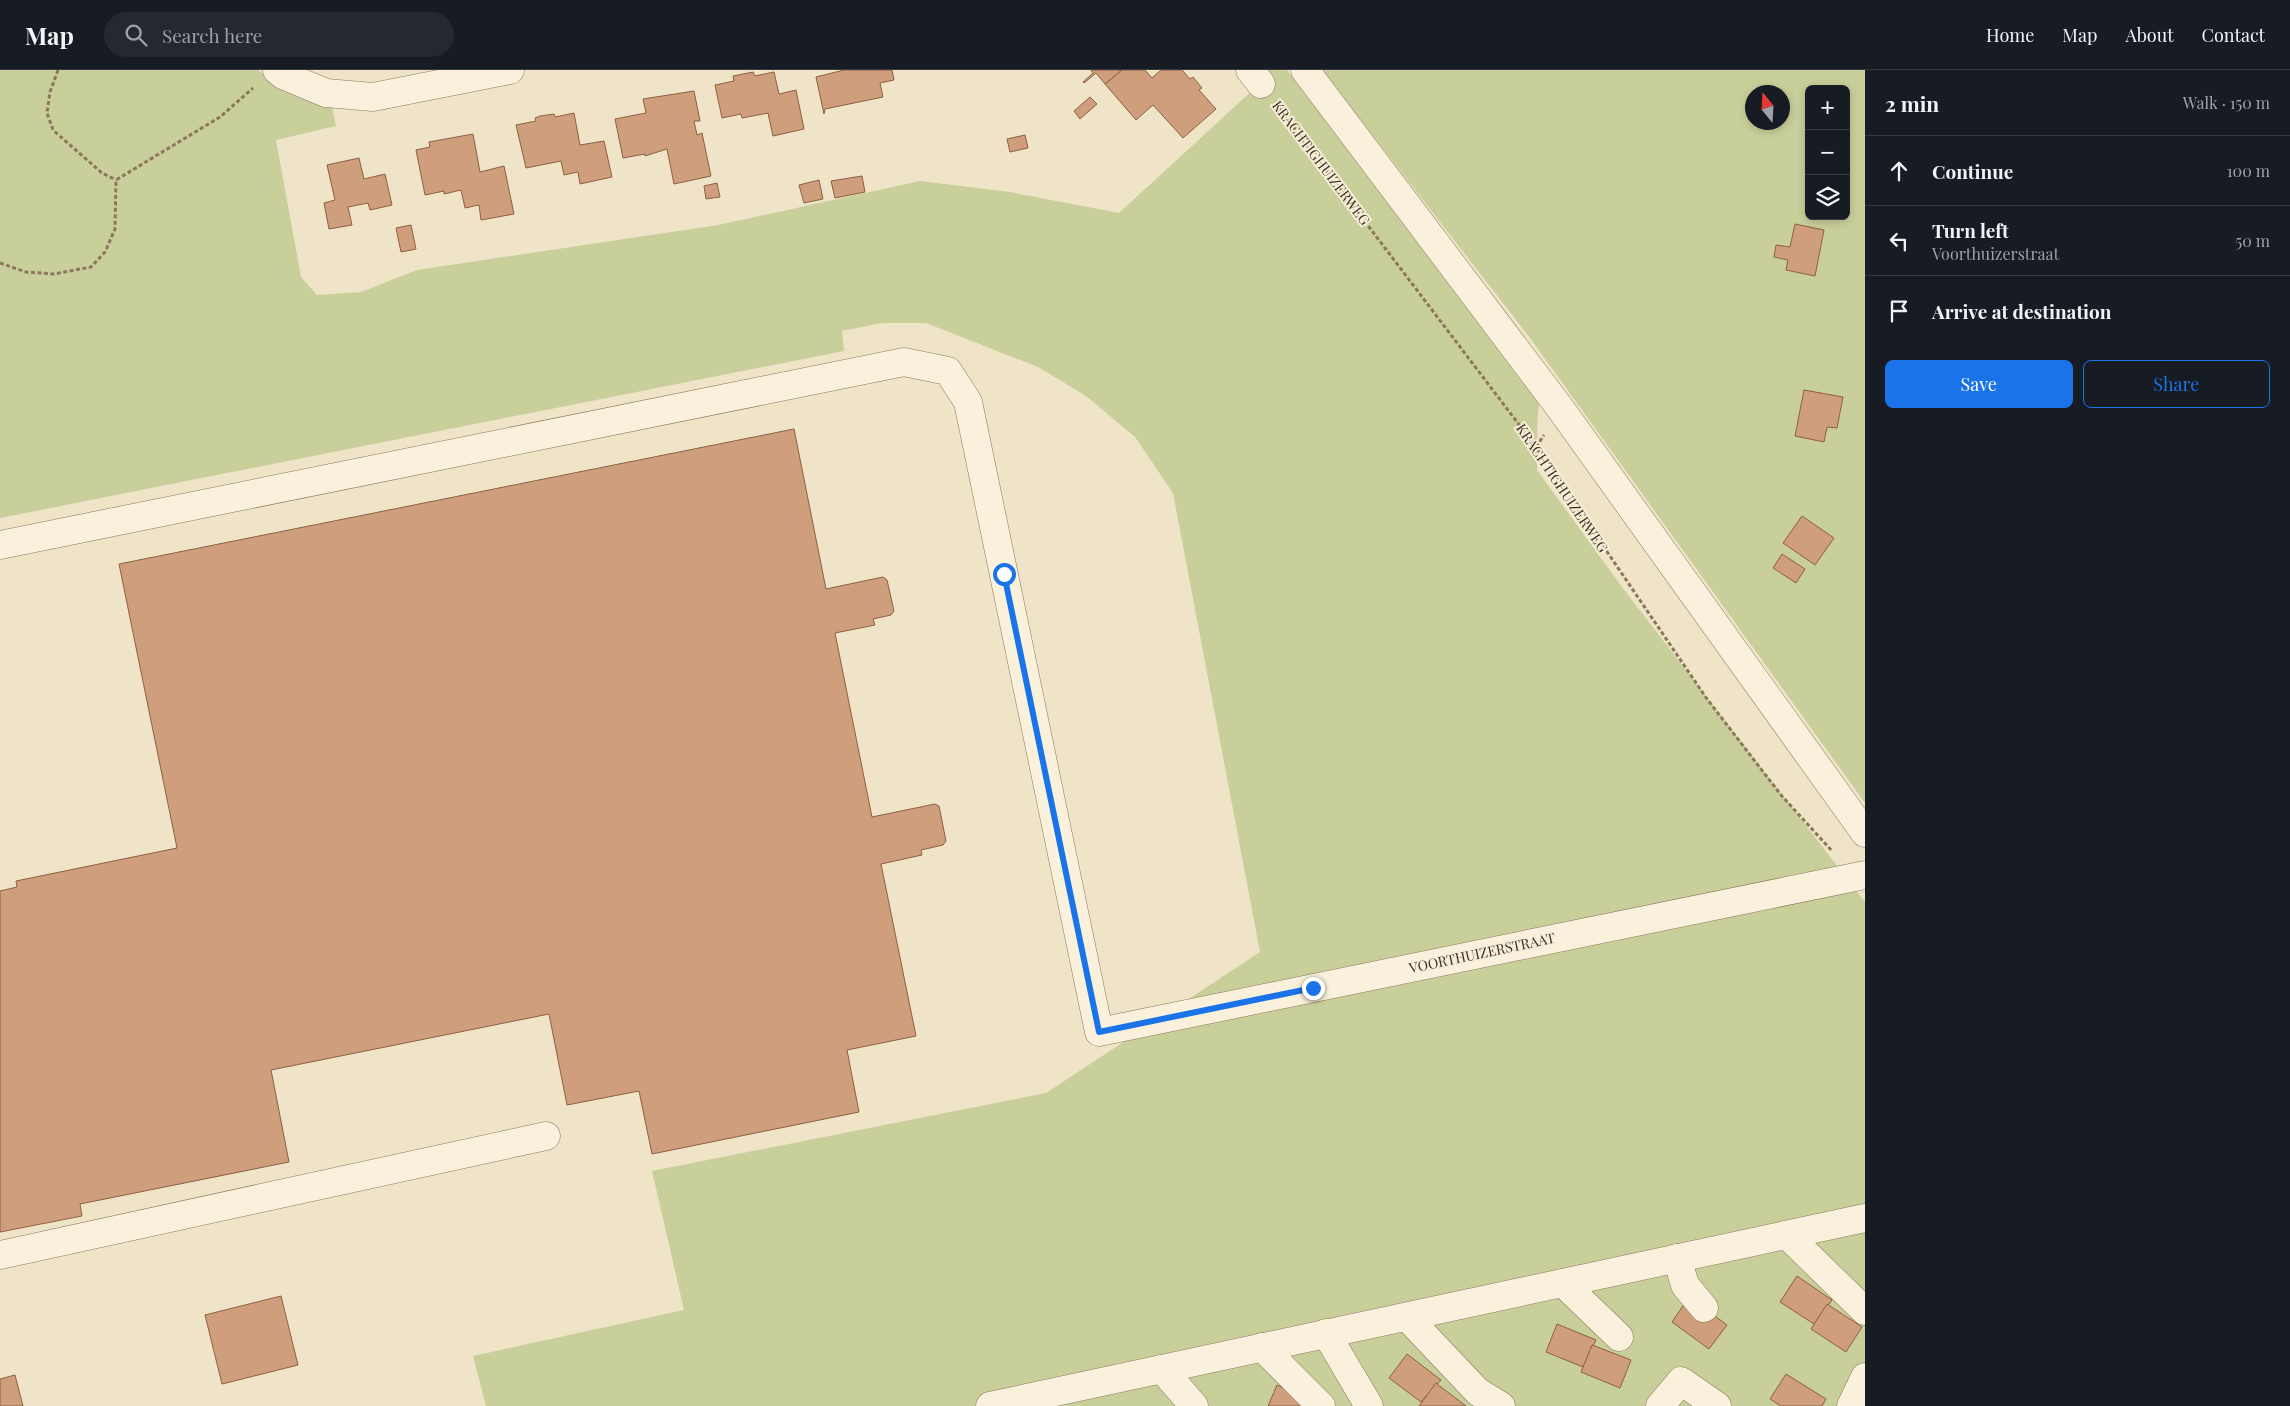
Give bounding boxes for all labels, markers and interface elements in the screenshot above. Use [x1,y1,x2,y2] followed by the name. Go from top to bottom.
[104,12,454,57] search box
[25,19,74,51] text: Map
[122,21,150,49] icon: search
[162,22,262,48] text: Search here
[1986,23,2034,47] text: Home
[2062,23,2097,47] text: Map
[2125,23,2174,47] text: About
[2202,23,2265,47] text: Contact
[1745,85,1790,130] north arrow
[1805,85,1850,220] map controls
[1805,85,1850,130] button: +
[1885,89,1939,117] text: 2 min
[2183,92,2270,113] text: Walk · 150 m
[1268,97,1375,229] street label: KRACHTIGHUIZERWEG
[1805,130,1850,175] button: −
[1885,157,1913,185] icon: ahead
[1932,158,2013,184] text: Continue
[2227,160,2270,181] text: 100 m
[1805,175,1850,220] button: layers
[1932,217,2009,243] text: Turn left
[1885,227,1913,255] icon: left
[2236,230,2270,251] text: 50 m
[1932,243,2059,264] text: Voorthuizerstraat
[1885,297,1913,325] icon: arrive
[1932,298,2112,324] text: Arrive at destination
[1885,360,2073,408] button: Save
[2083,360,2270,408] button: Share
[1512,420,1613,556] street label: KRACHTIGHUIZERWEG
[993,563,1016,586] route start
[1406,928,1557,977] street label: VOORTHUIZERSTRAAT
[1302,977,1325,1000] route end

